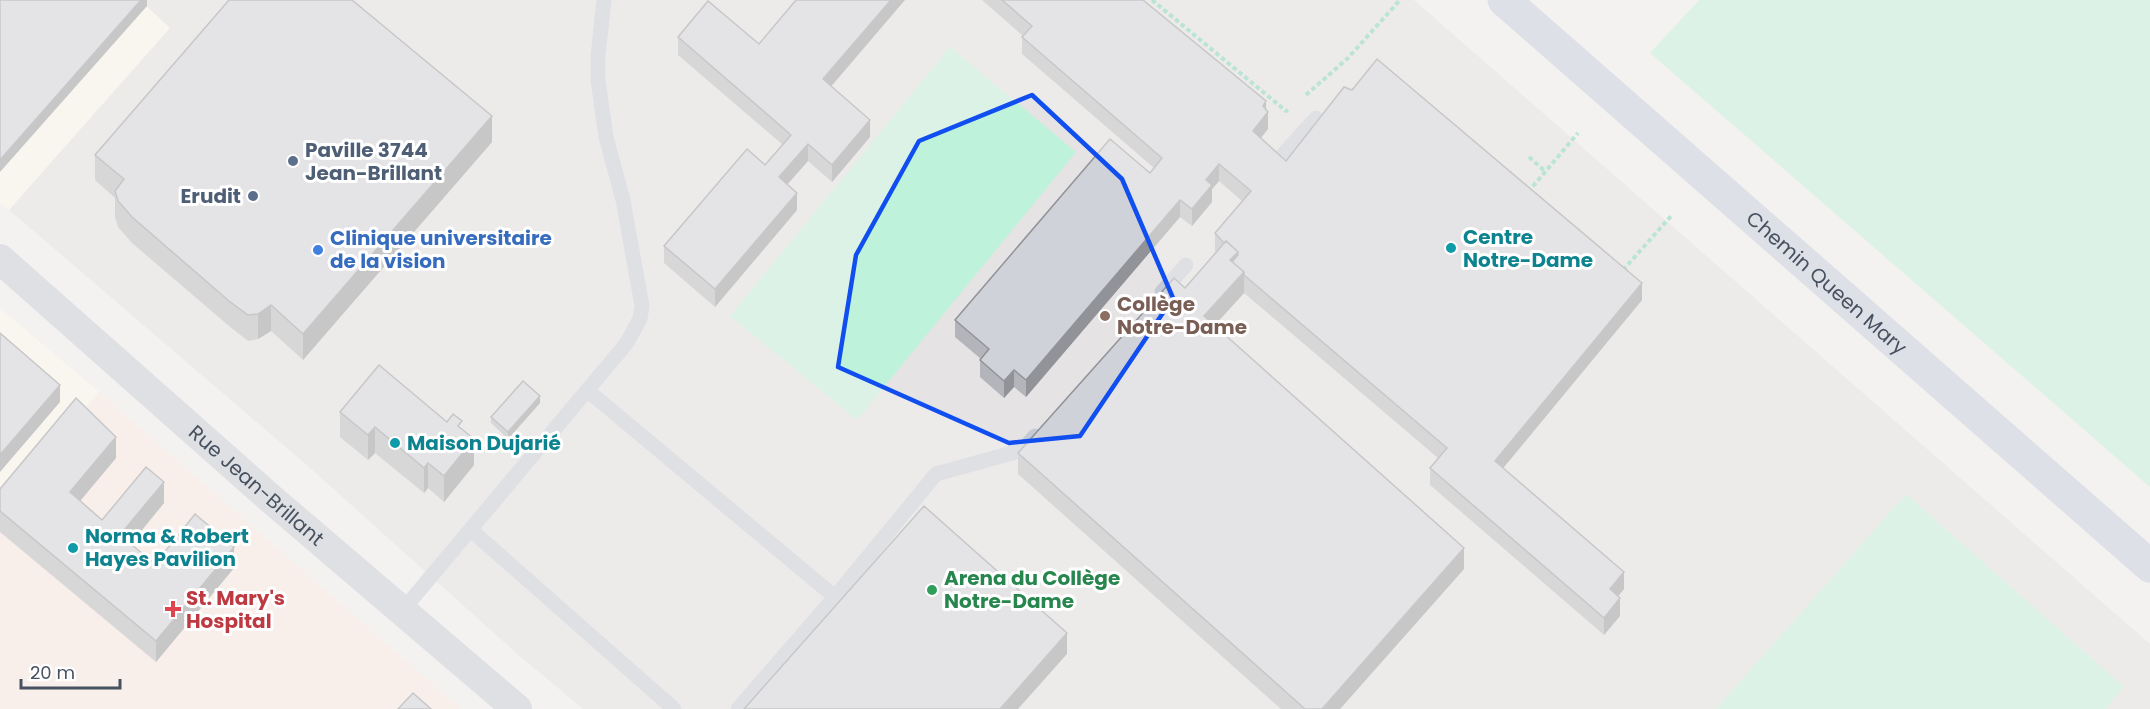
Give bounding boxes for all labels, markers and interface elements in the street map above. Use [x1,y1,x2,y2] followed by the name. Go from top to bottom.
[305,136,442,187] place label: Paville 3744 Jean-Brillant
[286,154,300,168] marker: Paville 3744 Jean-Brillant
[181,182,241,210] place label: Erudit
[246,189,260,203] marker: Erudit
[1740,204,1913,361] street label: Chemin Queen Mary
[1463,223,1593,274] place label: Centre Notre-Dame
[330,224,552,275] place label: Clinique universitaire de la vision
[1444,241,1458,255] marker: Centre Notre-Dame
[311,243,325,257] marker: Clinique universitaire de la vision
[1117,290,1247,341] place label: Collège Notre-Dame
[1098,309,1112,323] marker: Collège Notre-Dame
[183,418,330,552] street label: Rue Jean-Brillant
[407,429,561,457] place label: Maison Dujarié
[388,436,402,450] marker: Maison Dujarié
[85,522,249,573] place label: Norma & Robert Hayes Pavilion
[66,541,80,555] marker: Norma & Robert Hayes Pavilion
[944,564,1120,615] place label: Arena du Collège Notre-Dame
[925,583,939,597] marker: Arena du Collège Notre-Dame
[186,584,285,635] place label: St. Mary's Hospital
[164,600,182,618] marker: St. Mary's Hospital
[21,652,120,690] scale bar
[30,660,75,685] text: 20 m

